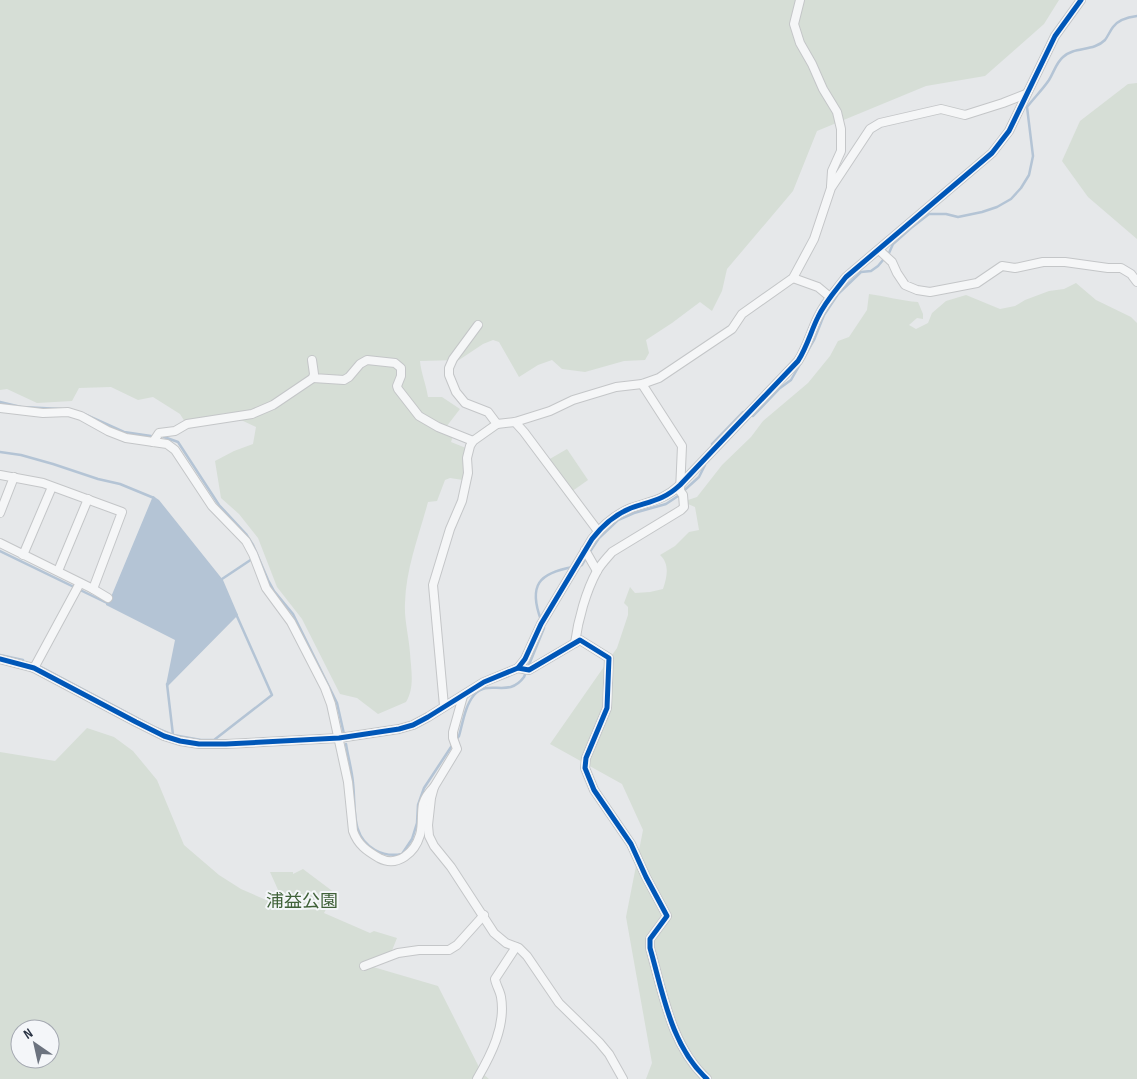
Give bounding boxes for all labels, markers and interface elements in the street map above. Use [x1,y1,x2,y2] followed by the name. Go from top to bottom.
[266,891,338,912] park label: 浦益公園
[10,1019,60,1069] north arrow
[20,1024,36,1043] text: N

